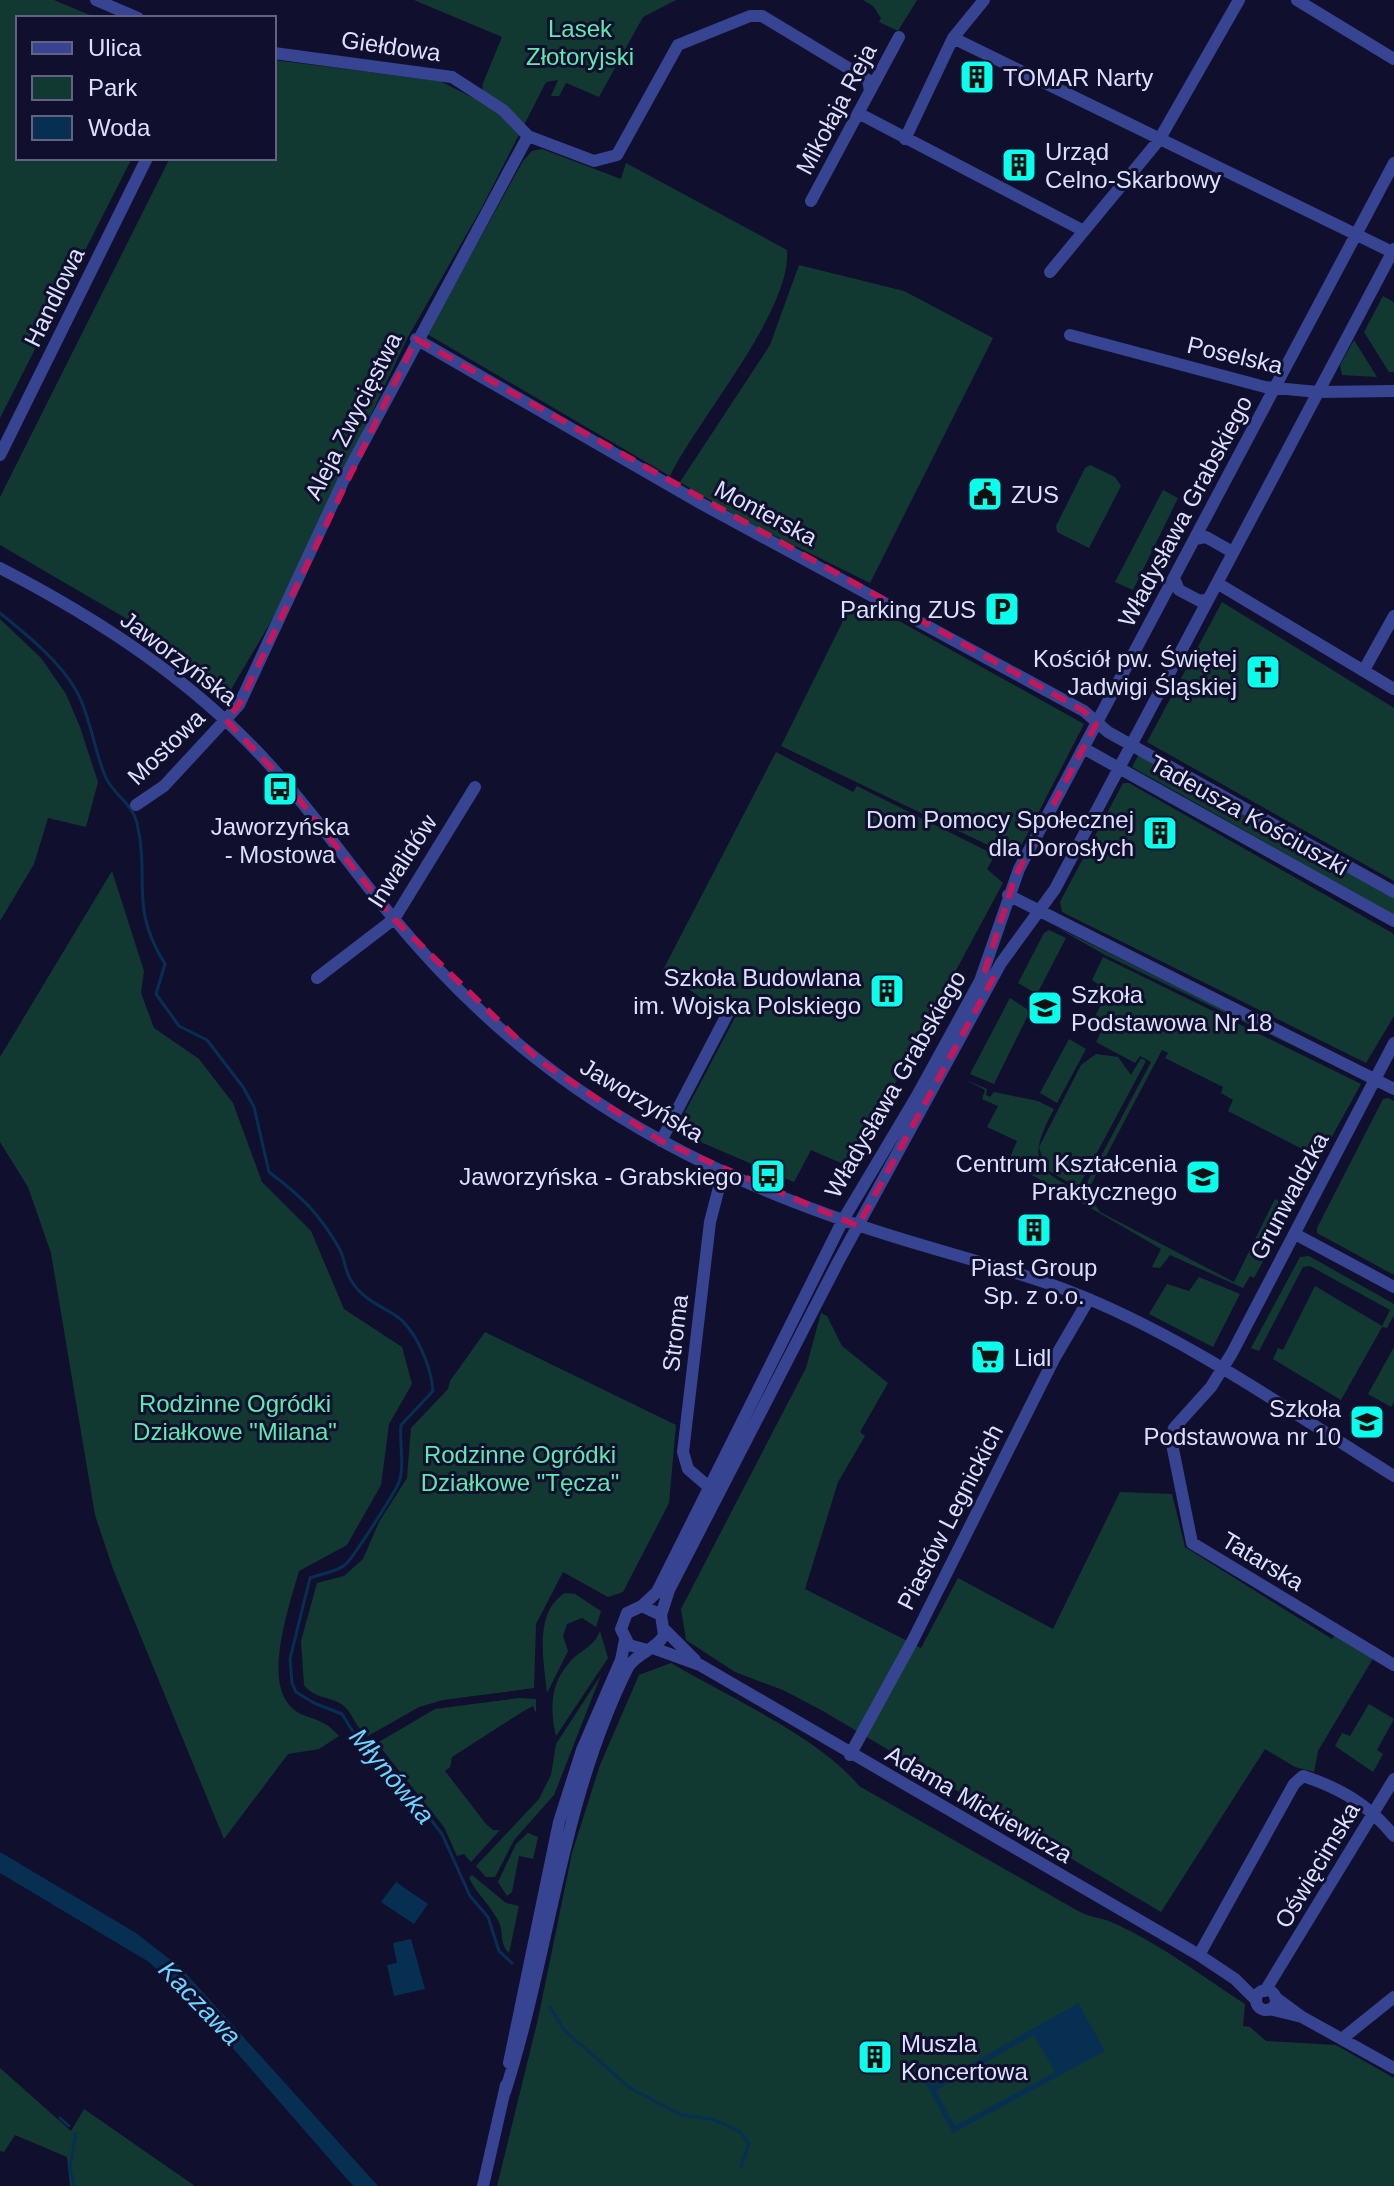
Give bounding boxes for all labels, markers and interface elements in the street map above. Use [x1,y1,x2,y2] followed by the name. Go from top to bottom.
[526,15,634,70] park label: Lasek Złotoryjski
[16,16,276,160] legend
[340,26,443,66] street label: Giełdowa
[88,34,142,61] text: Ulica
[790,38,882,179] street label: Mikołaja Reja
[958,58,996,96] building icon: TOMAR Narty
[1003,64,1153,91] place label: TOMAR Narty
[88,74,138,101] text: Park
[88,114,151,141] text: Woda
[1045,138,1221,193] place label: Urząd Celno-Skarbowy
[1000,146,1038,184] building icon: Urząd Celno-Skarbowy
[18,243,90,351] street label: Handlowa
[299,327,407,504] street label: Aleja Zwycięstwa
[1185,331,1286,379] street label: Poselska
[1113,391,1257,631] street label: Władysława Grabskiego
[710,475,822,552] street label: Monterska
[966,475,1004,513] public building icon: ZUS
[1011,481,1059,508] place label: ZUS
[983,590,1021,628] parking icon: Parking ZUS
[840,596,976,623] place label: Parking ZUS
[115,605,243,711] street label: Jaworzyńska
[1033,645,1237,700] place label: Kościół pw. Świętej Jadwigi Śląskiej
[1244,653,1282,691] church icon: Kościół pw. Świętej Jadwigi Śląskiej
[122,703,210,790] street label: Mostowa
[1145,749,1353,881] street label: Tadeusza Kościuszki
[261,770,299,808] bus stop icon: Jaworzyńska - Mostowa
[866,806,1134,861] place label: Dom Pomocy Społecznej dla Dorosłych
[362,809,442,913] street label: Inwalidów
[211,813,350,868] place label: Jaworzyńska - Mostowa
[1141,814,1179,852] building icon: Dom Pomocy Społecznej dla Dorosłych
[633,964,862,1019] place label: Szkoła Budowlana im. Wojska Polskiego
[819,966,971,1202] street label: Władysława Grabskiego
[868,972,906,1010] building icon: Szkoła Budowlana im. Wojska Polskiego
[1071,981,1272,1036] place label: Szkoła Podstawowa Nr 18
[1026,989,1064,1027] school or university icon: Szkoła Podstawowa Nr 18
[576,1053,709,1148] street label: Jaworzyńska
[1244,1127,1334,1264] street label: Grunwaldzka
[956,1150,1178,1205] place label: Centrum Kształcenia Praktycznego
[749,1157,787,1195] bus stop icon: Jaworzyńska - Grabskiego
[1184,1158,1222,1196] school or university icon: Centrum Kształcenia Praktycznego
[459,1163,742,1190] place label: Jaworzyńska - Grabskiego
[1015,1211,1053,1249] building icon: Piast Group Sp. z o.o.
[971,1254,1097,1309] place label: Piast Group Sp. z o.o.
[657,1292,693,1373] street label: Stroma
[969,1338,1007,1376] supermarket icon: Lidl
[1014,1344,1051,1371] place label: Lidl
[133,1390,337,1445] park label: Rodzinne Ogródki Działkowe "Milana"
[1144,1395,1342,1450] place label: Szkoła Podstawowa nr 10
[1348,1403,1386,1441] school or university icon: Szkoła Podstawowa nr 10
[892,1420,1008,1614] street label: Piastów Legnickich
[421,1441,619,1496] park label: Rodzinne Ogródki Działkowe "Tęcza"
[1217,1526,1309,1596] street label: Tatarska
[343,1722,441,1830] water label: Młynówka
[881,1740,1078,1869] street label: Adama Mickiewicza
[1269,1797,1365,1933] street label: Oświęcimska
[153,1955,247,2051] water label: Kaczawa
[901,2030,1028,2085] place label: Muszla Koncertowa
[856,2038,894,2076] building icon: Muszla Koncertowa

